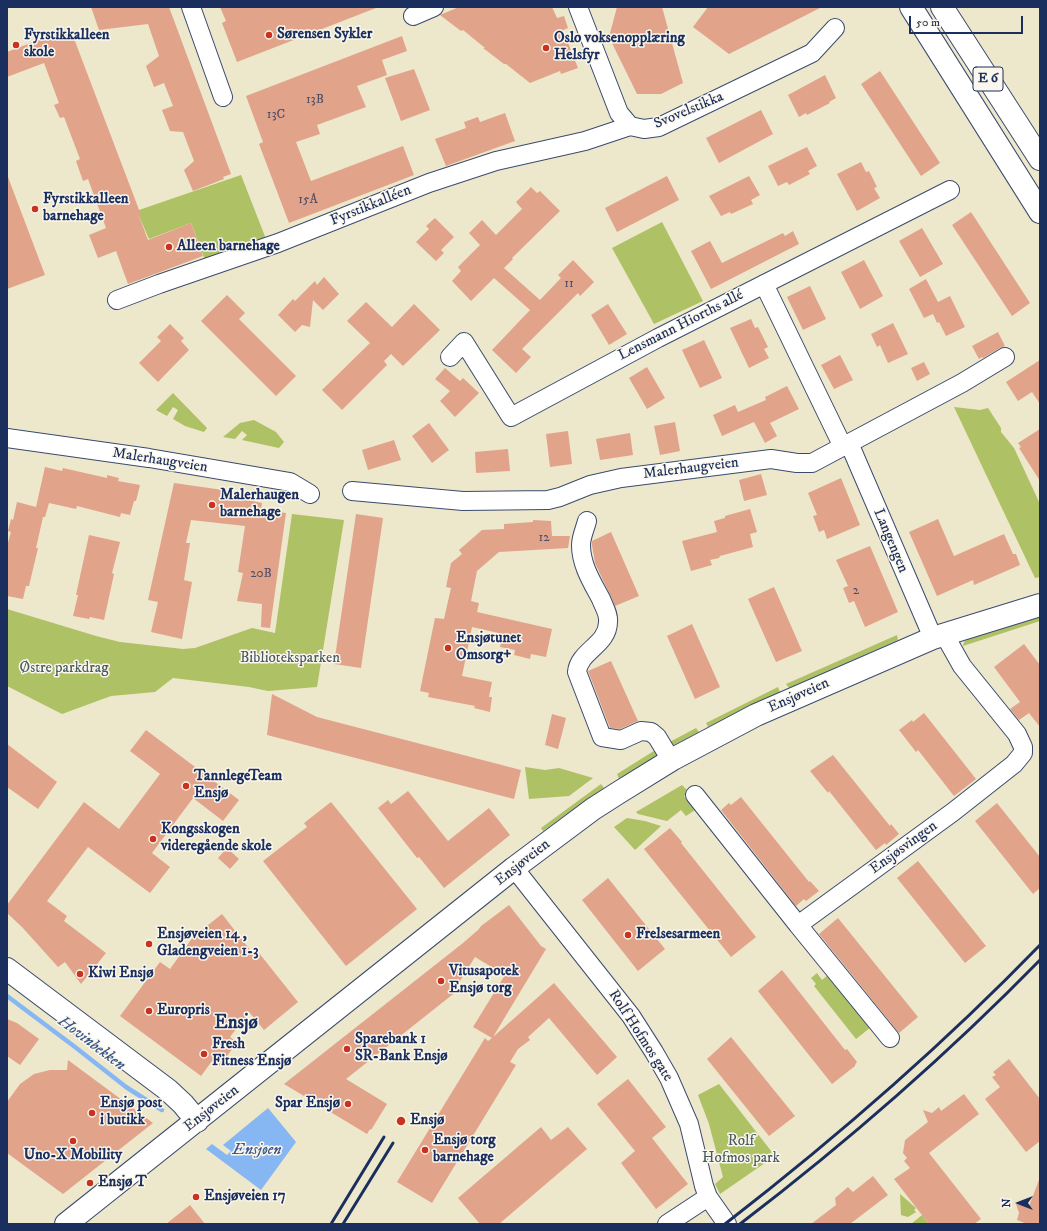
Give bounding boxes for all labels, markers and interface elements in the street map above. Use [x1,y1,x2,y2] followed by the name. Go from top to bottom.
[911,8,1025,34] scale bar
[916,15,940,30] text: 50 m
[277,26,372,44] place label: Sørensen Sykler
[24,27,110,62] place label: Fyrstikkalleen skole
[264,30,274,40] marker: Sørensen Sykler
[554,30,685,65] place label: Oslo voksenopplæring Helsfyr
[11,40,21,50] marker: Fyrstikkalleen skole
[541,43,551,53] marker: Oslo voksenopplæring Helsfyr
[973,67,1003,91] road number: E 6
[652,88,726,134] street label: Svovelstikka
[306,92,324,108] house number: 13B
[267,107,285,123] house number: 13C
[328,182,414,230] street label: Fyrstikkalléen
[43,191,129,226] place label: Fyrstikkalleen barnehage
[298,192,318,208] house number: 15A
[30,204,40,214] marker: Fyrstikkalleen barnehage
[177,238,280,256] place label: Alleen barnehage
[164,242,174,252] marker: Alleen barnehage
[564,276,574,292] house number: 11
[615,287,747,365] street label: Lensmann Hiorths allé
[111,445,209,477] street label: Malerhaugveien
[642,454,740,484] street label: Malerhaugveien
[220,487,299,522] place label: Malerhaugen barnehage
[207,500,217,510] marker: Malerhaugen barnehage
[868,506,912,576] street label: Langengen
[538,530,550,546] house number: 12
[250,566,272,582] house number: 20B
[853,583,859,599] house number: 2
[456,630,521,665] place label: Ensjøtunet Omsorg+
[443,643,453,653] marker: Ensjøtunet Omsorg+
[240,650,340,668] park label: Biblioteksparken
[20,660,108,678] park label: Østre parkdrag
[766,675,832,717] street label: Ensjøveien
[194,768,282,803] place label: TannlegeTeam Ensjø
[181,781,191,791] marker: TannlegeTeam Ensjø
[867,817,941,879] street label: Ensjøsvingen
[161,821,272,856] place label: Kongsskogen videregående skole
[148,834,158,844] marker: Kongsskogen videregående skole
[492,836,554,890] street label: Ensjøveien
[157,926,259,961] place label: Ensjøveien 14 , Gladengveien 1-3
[636,926,720,944] place label: Frelsesarmeen
[623,930,633,940] marker: Frelsesarmeen
[144,939,154,949] marker: Ensjøveien 14 , Gladengveien 1-3
[449,963,519,998] place label: Vitusapotek Ensjø torg
[88,965,153,983] place label: Kiwi Ensjø
[75,969,85,979] marker: Kiwi Ensjø
[436,976,446,986] marker: Vitusapotek Ensjø torg
[604,987,676,1085] street label: Rolf Hofmos gate
[157,1002,210,1020] place label: Europris
[144,1006,154,1016] marker: Europris
[54,1012,128,1076] water label: Hovinbekken
[214,1013,258,1035] district label: Ensjø
[355,1031,448,1066] place label: Sparebank 1 SR-Bank Ensjø
[212,1036,291,1071] place label: Fresh Fitness Ensjø
[342,1044,352,1054] marker: Sparebank 1 SR-Bank Ensjø
[199,1049,209,1059] marker: Fresh Fitness Ensjø
[181,1082,243,1136] street label: Ensjøveien
[100,1095,162,1130] place label: Ensjø post i butikk
[275,1095,340,1113] place label: Spar Ensjø
[343,1099,353,1109] marker: Spar Ensjø
[87,1108,97,1118] marker: Ensjø post i butikk
[410,1112,444,1130] place label: Ensjø
[395,1115,407,1127] marker: Ensjø
[433,1132,496,1167] place label: Ensjø torg barnehage
[702,1133,780,1168] park label: Rolf Hofmos park
[68,1136,78,1146] marker: Uno-X Mobility
[233,1141,281,1161] water label: Ensjøen
[420,1145,430,1155] marker: Ensjø torg barnehage
[24,1147,122,1165] place label: Uno-X Mobility
[98,1174,147,1192] place label: Ensjø T
[85,1178,95,1188] marker: Ensjø T
[999,1183,1039,1223] north arrow
[204,1188,286,1206] place label: Ensjøveien 17
[191,1192,201,1202] marker: Ensjøveien 17
[1000,1198,1014,1208] text: N

